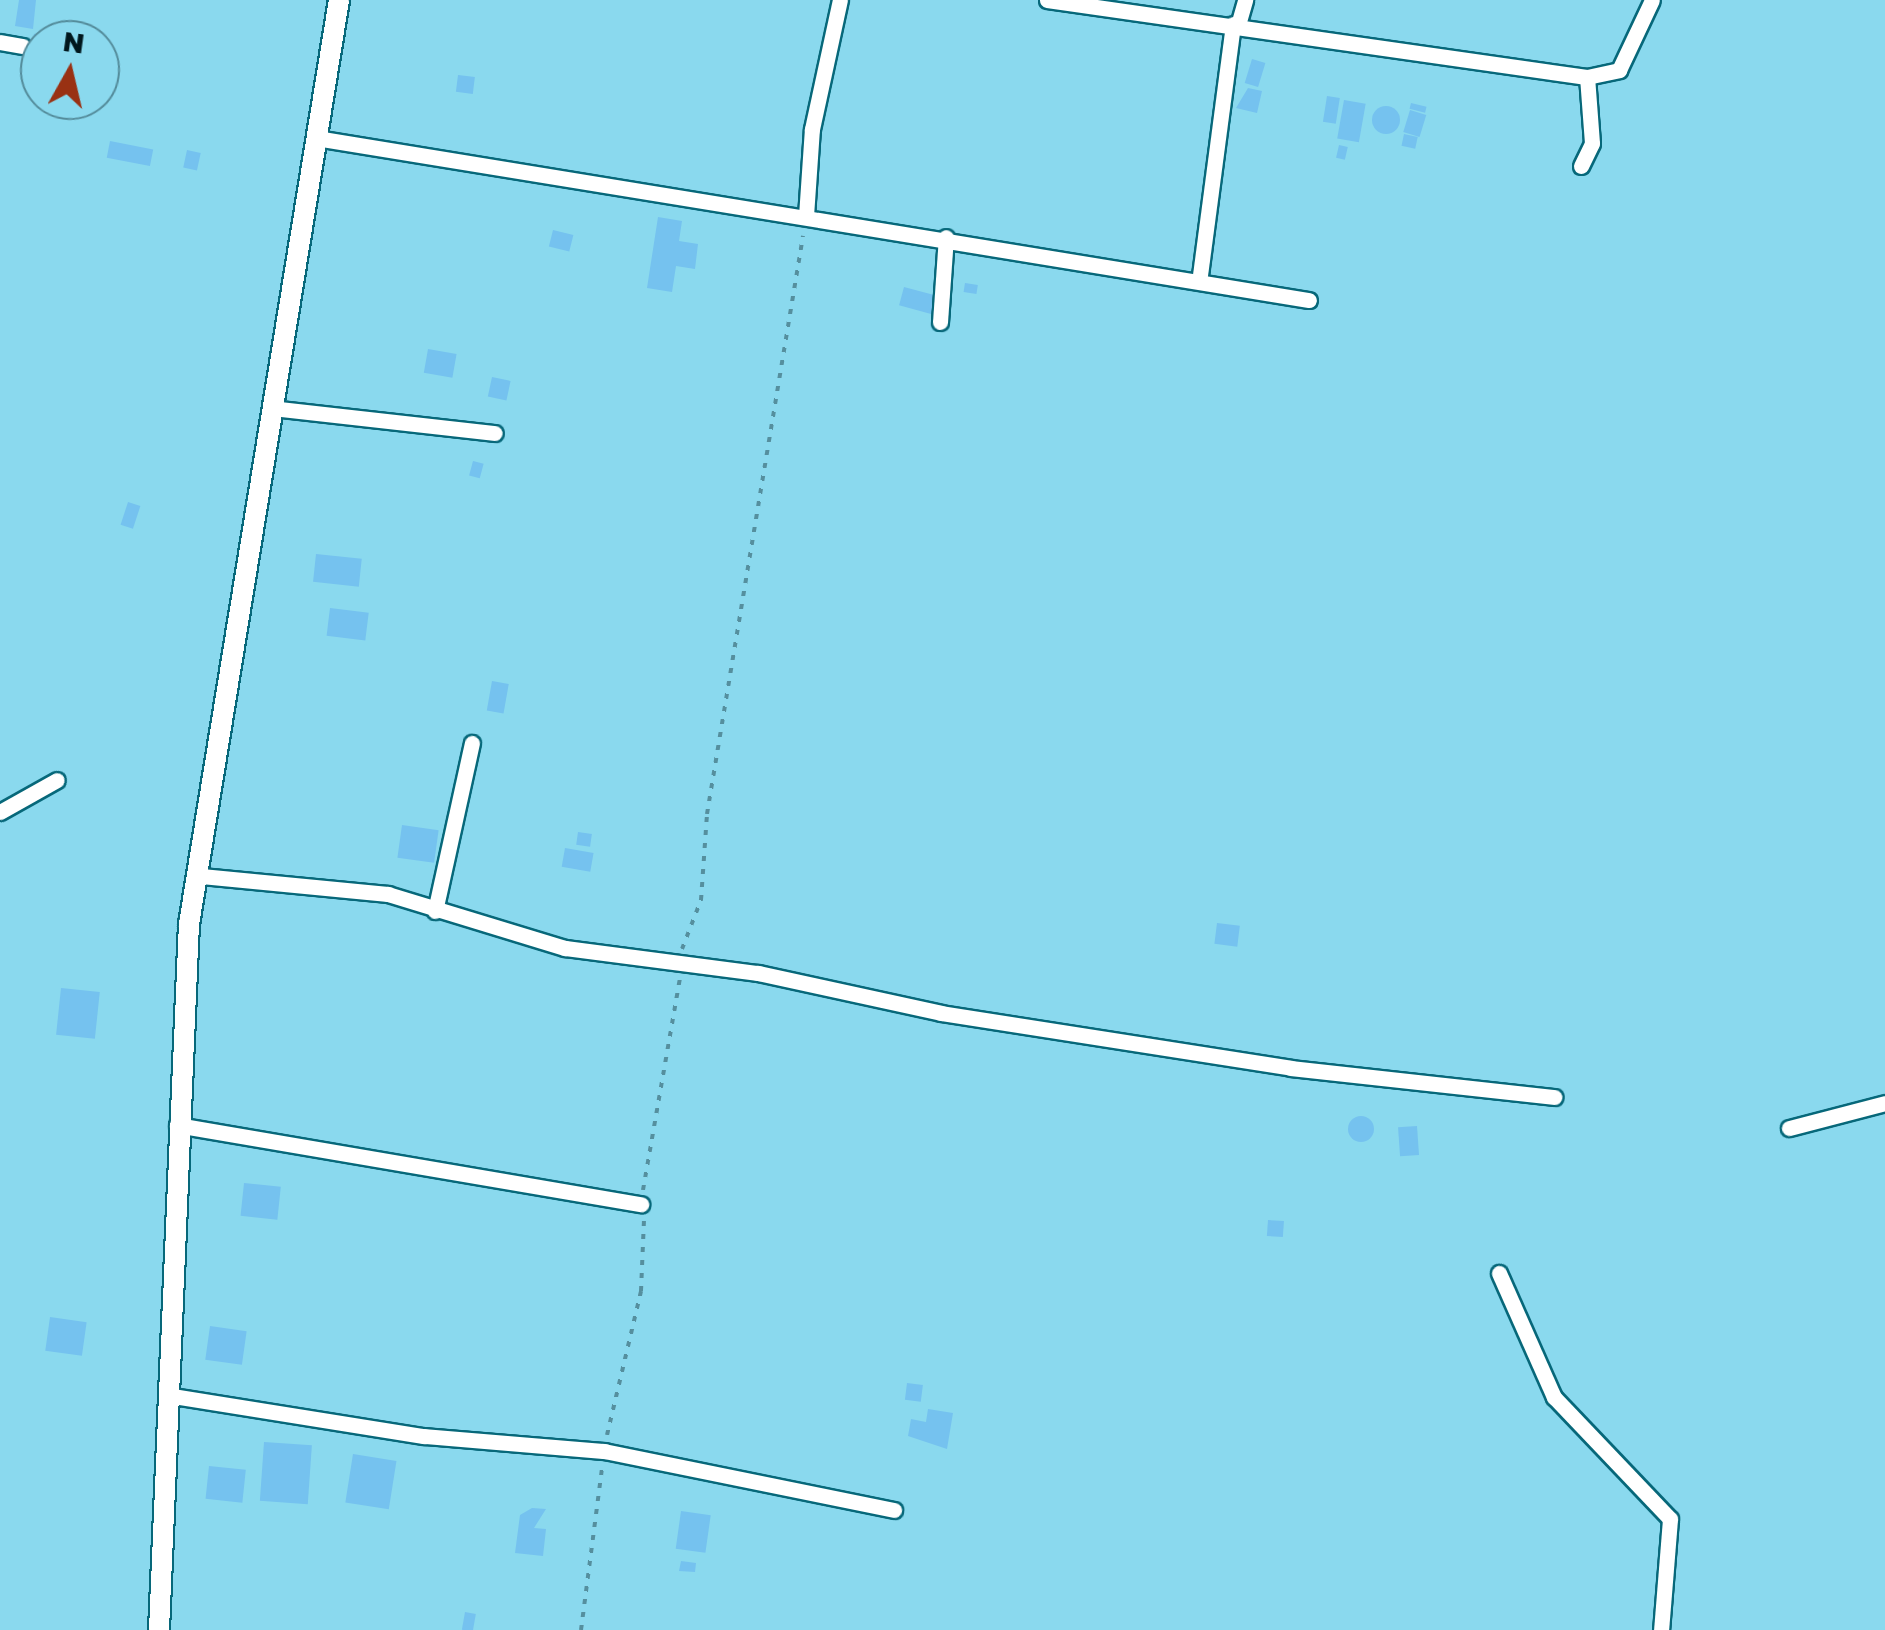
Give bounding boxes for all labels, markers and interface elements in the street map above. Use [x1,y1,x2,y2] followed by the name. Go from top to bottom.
[20,20,120,120] north arrow
[61,24,87,60] text: N

